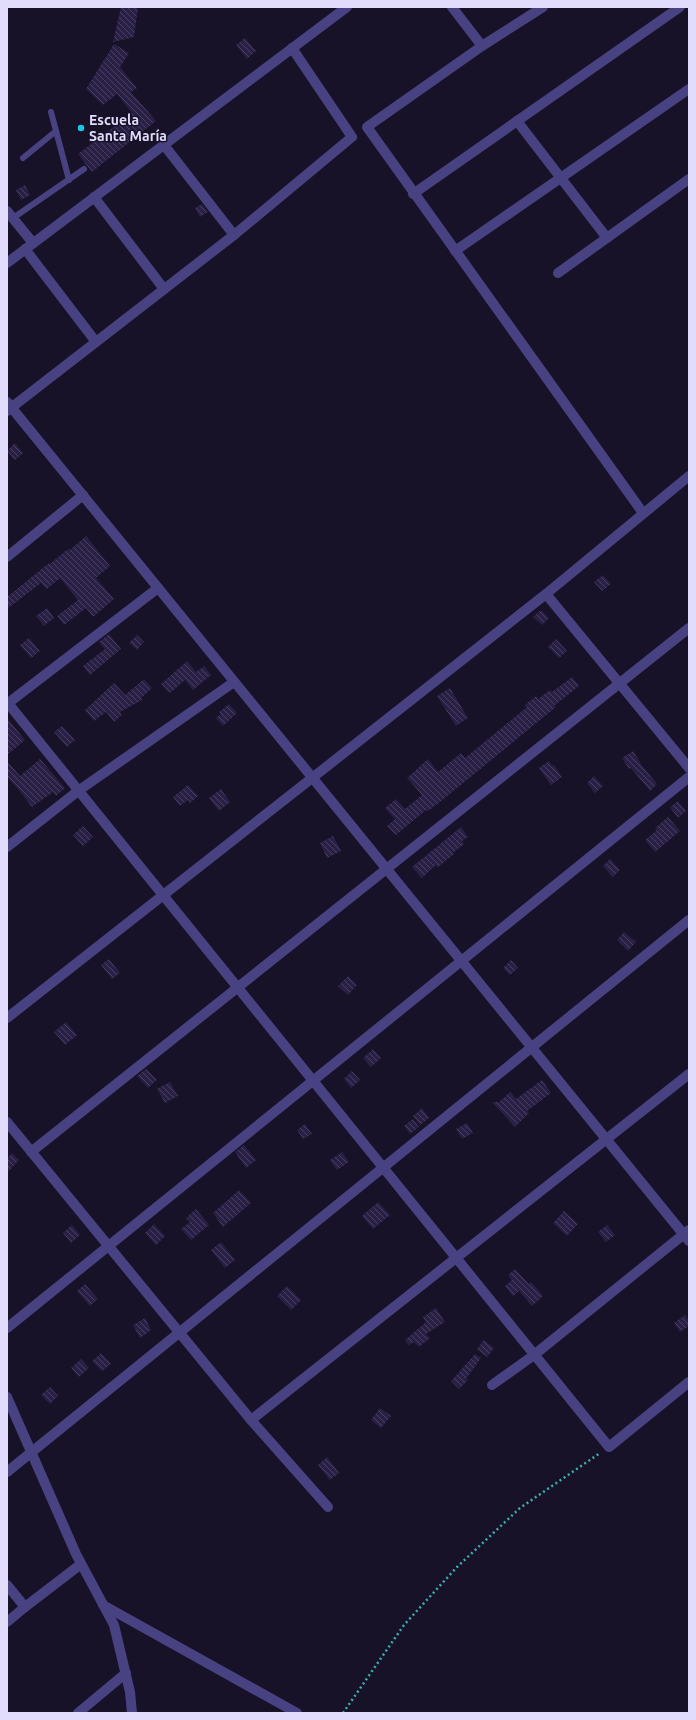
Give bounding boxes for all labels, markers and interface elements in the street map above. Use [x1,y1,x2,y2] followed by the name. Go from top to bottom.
[89,112,167,144] place label: Escuela Santa María
[76,123,86,133] marker: Escuela Santa María

